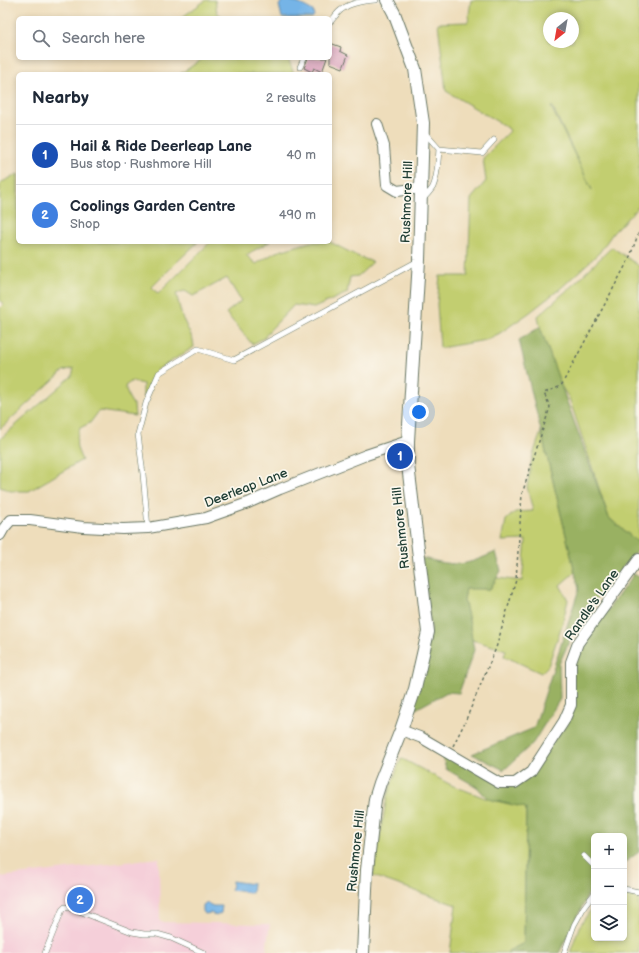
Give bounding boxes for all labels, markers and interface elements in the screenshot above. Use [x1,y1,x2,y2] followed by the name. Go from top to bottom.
[543,12,579,48] north arrow
[16,16,332,60] search box
[30,27,52,49] icon: search
[62,29,145,48] text: Search here
[32,88,89,108] text: Nearby
[266,90,316,106] text: 2 results
[70,137,252,156] text: Hail & Ride Deerleap Lane
[42,147,48,163] text: 1
[286,147,316,163] text: 40 m
[70,156,212,172] text: Bus stop · Rushmore Hill
[398,161,416,243] street label: Rushmore Hill
[70,197,235,216] text: Coolings Garden Centre
[41,207,49,223] text: 2
[279,207,316,223] text: 490 m
[70,216,100,232] text: Shop
[409,402,429,422] your location
[387,441,413,471] pin: 1
[202,465,290,511] street label: Deerleap Lane
[389,486,413,570] street label: Rushmore Hill
[562,566,623,644] street label: Randle's Lane
[344,809,368,893] street label: Rushmore Hill
[591,833,627,941] map controls
[591,833,627,869] button: +
[591,869,627,905] button: −
[67,885,93,915] pin: 2
[591,905,627,941] button: layers

